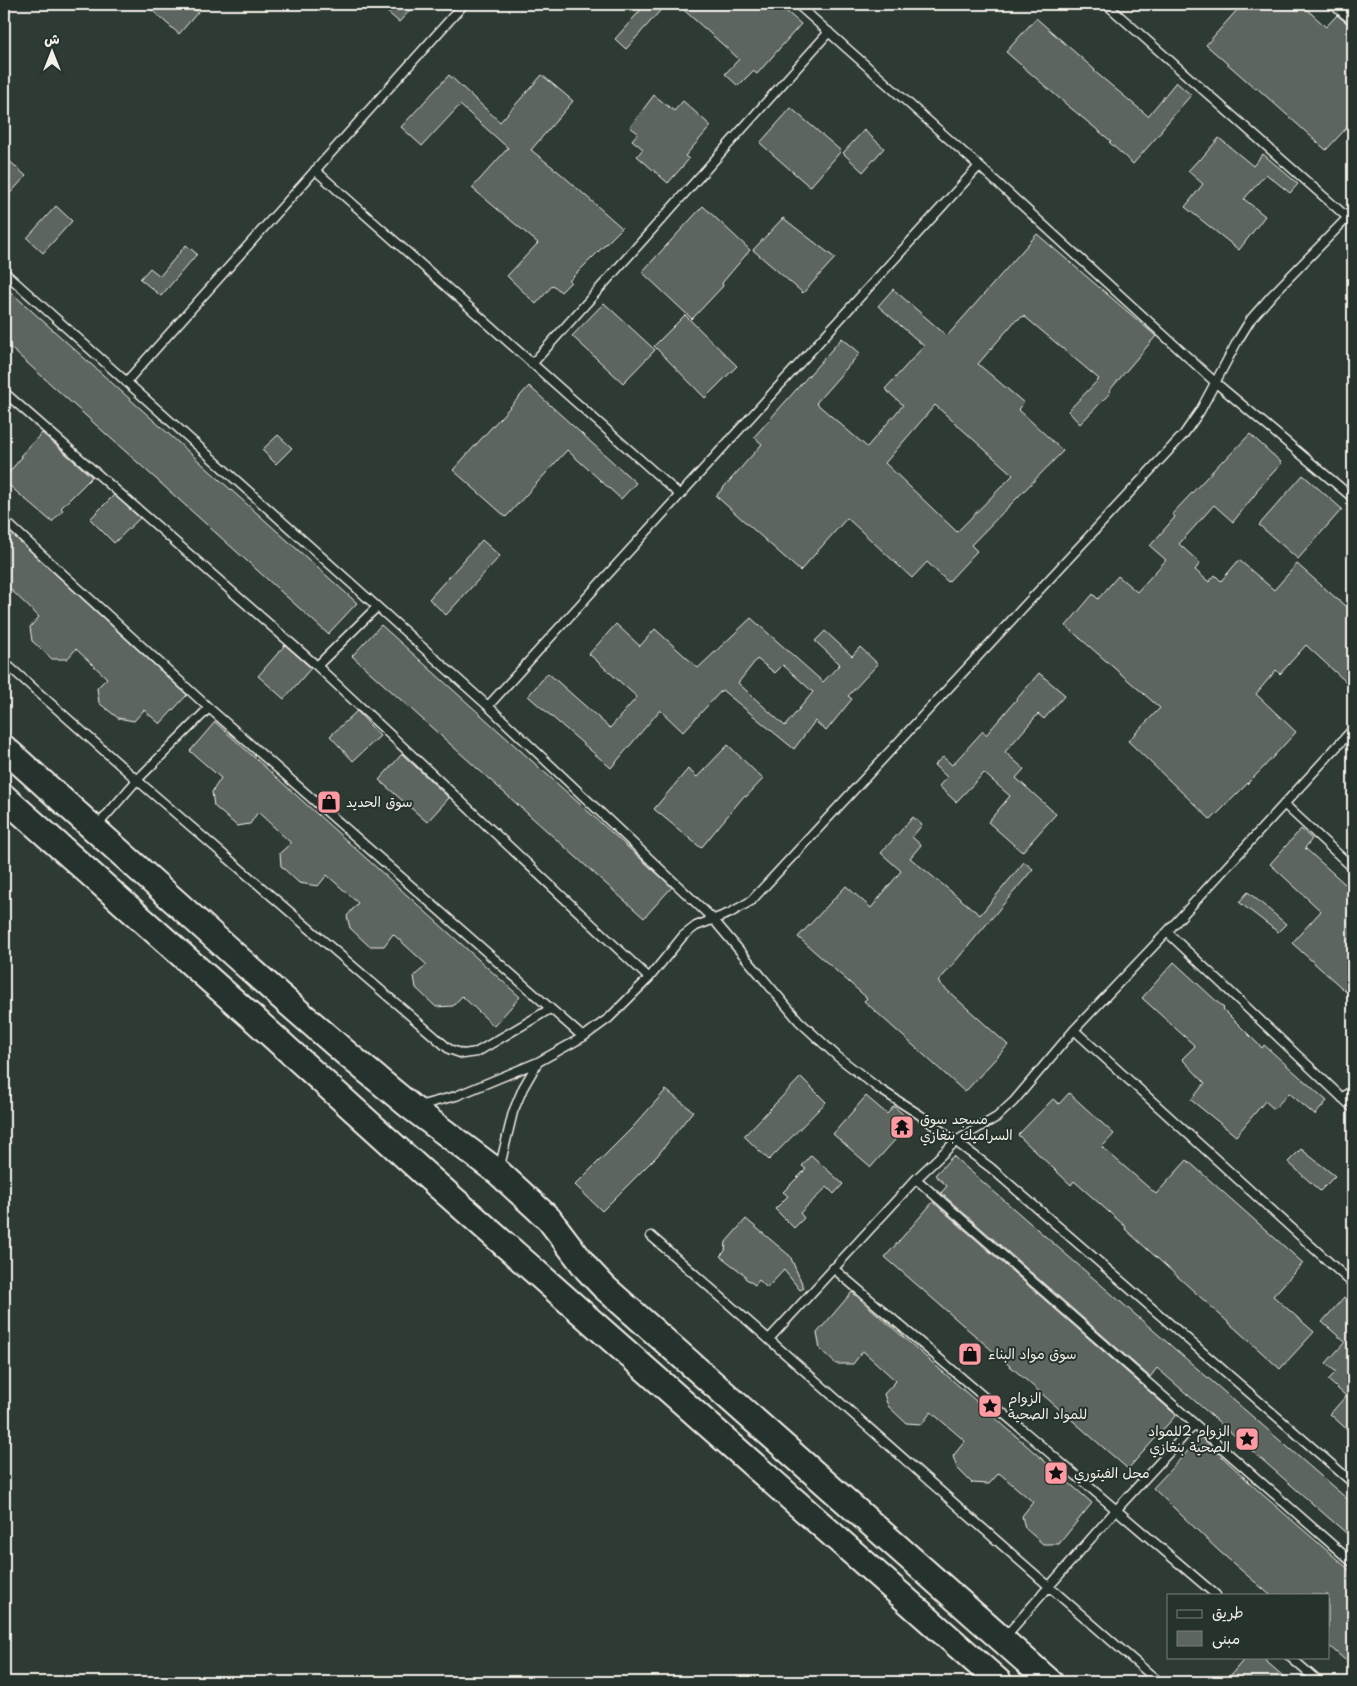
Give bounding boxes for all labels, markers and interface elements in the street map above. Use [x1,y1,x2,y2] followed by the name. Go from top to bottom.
[28,28,78,78] north arrow
[44,28,60,49] text: ش
[316,789,342,815] shop icon: سوق الحديد
[346,791,413,812] place label: سوق الحديد
[920,1108,1013,1146] place label: مسجد سوق السراميك بنغازي
[889,1114,915,1140] temple icon: مسجد سوق السراميك بنغازي
[957,1341,983,1367] shop icon: سوق مواد البناء
[988,1343,1077,1364] place label: سوق مواد البناء
[1008,1387,1087,1424] place label: الزوام للمواد الصحية
[977,1393,1003,1419] place icon: الزوام للمواد الصحية
[1148,1420,1230,1458] place label: الزوام 2للمواد الصحية بنغازي
[1234,1426,1260,1452] place icon: الزوام 2للمواد الصحية بنغازي
[1043,1460,1069,1486] place icon: محل الفيتوري
[1074,1462,1150,1484] place label: محل الفيتوري
[1167,1594,1330,1658] legend
[1212,1600,1244,1623] text: طريق
[1212,1626,1240,1649] text: مبنى

